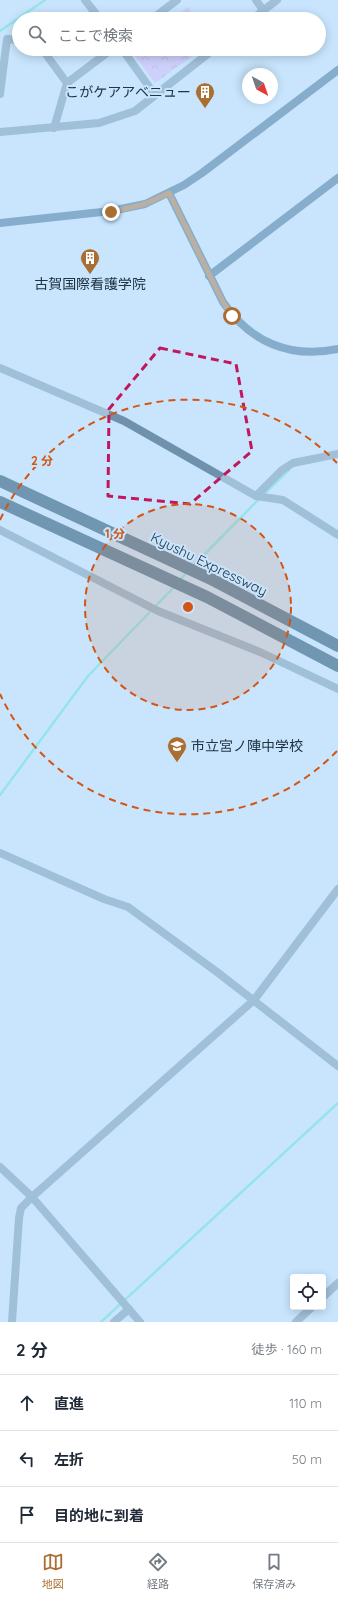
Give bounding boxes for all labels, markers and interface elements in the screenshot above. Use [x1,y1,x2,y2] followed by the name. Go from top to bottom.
[12,12,326,56] search box
[26,23,48,45] icon: search
[58,26,133,45] text: ここで検索
[242,68,278,104] north arrow
[194,81,216,109] building icon: こがケアアベニュー
[65,83,191,101] place label: こがケアアベニュー
[102,203,120,221] route end
[79,247,101,275] building icon: 古賀国際看護学院
[34,275,146,293] place label: 古賀国際看護学院
[223,307,241,325] route start
[31,453,53,468] text: 2 分
[105,526,125,541] text: 1 分
[148,528,270,600] street label: Kyushu Expressway
[181,600,195,614] centre of rings
[166,735,188,763] school or university icon: 市立宮ノ陣中学校
[191,737,303,755] place label: 市立宮ノ陣中学校
[290,1274,326,1310] map controls
[290,1274,326,1310] button: locate
[16,1339,47,1360] text: 2 分
[251,1341,322,1357] text: 徒歩 · 160 m
[16,1392,38,1414] icon: ahead
[54,1394,84,1413] text: 直進
[289,1395,322,1411] text: 110 m
[16,1448,38,1470] icon: left
[54,1450,84,1469] text: 左折
[292,1451,322,1467] text: 50 m
[16,1504,38,1526] icon: arrive
[54,1506,144,1525] text: 目的地に到着
[42,1551,64,1591] tab: 地図
[147,1551,169,1591] tab: 経路
[252,1551,296,1591] tab: 保存済み

